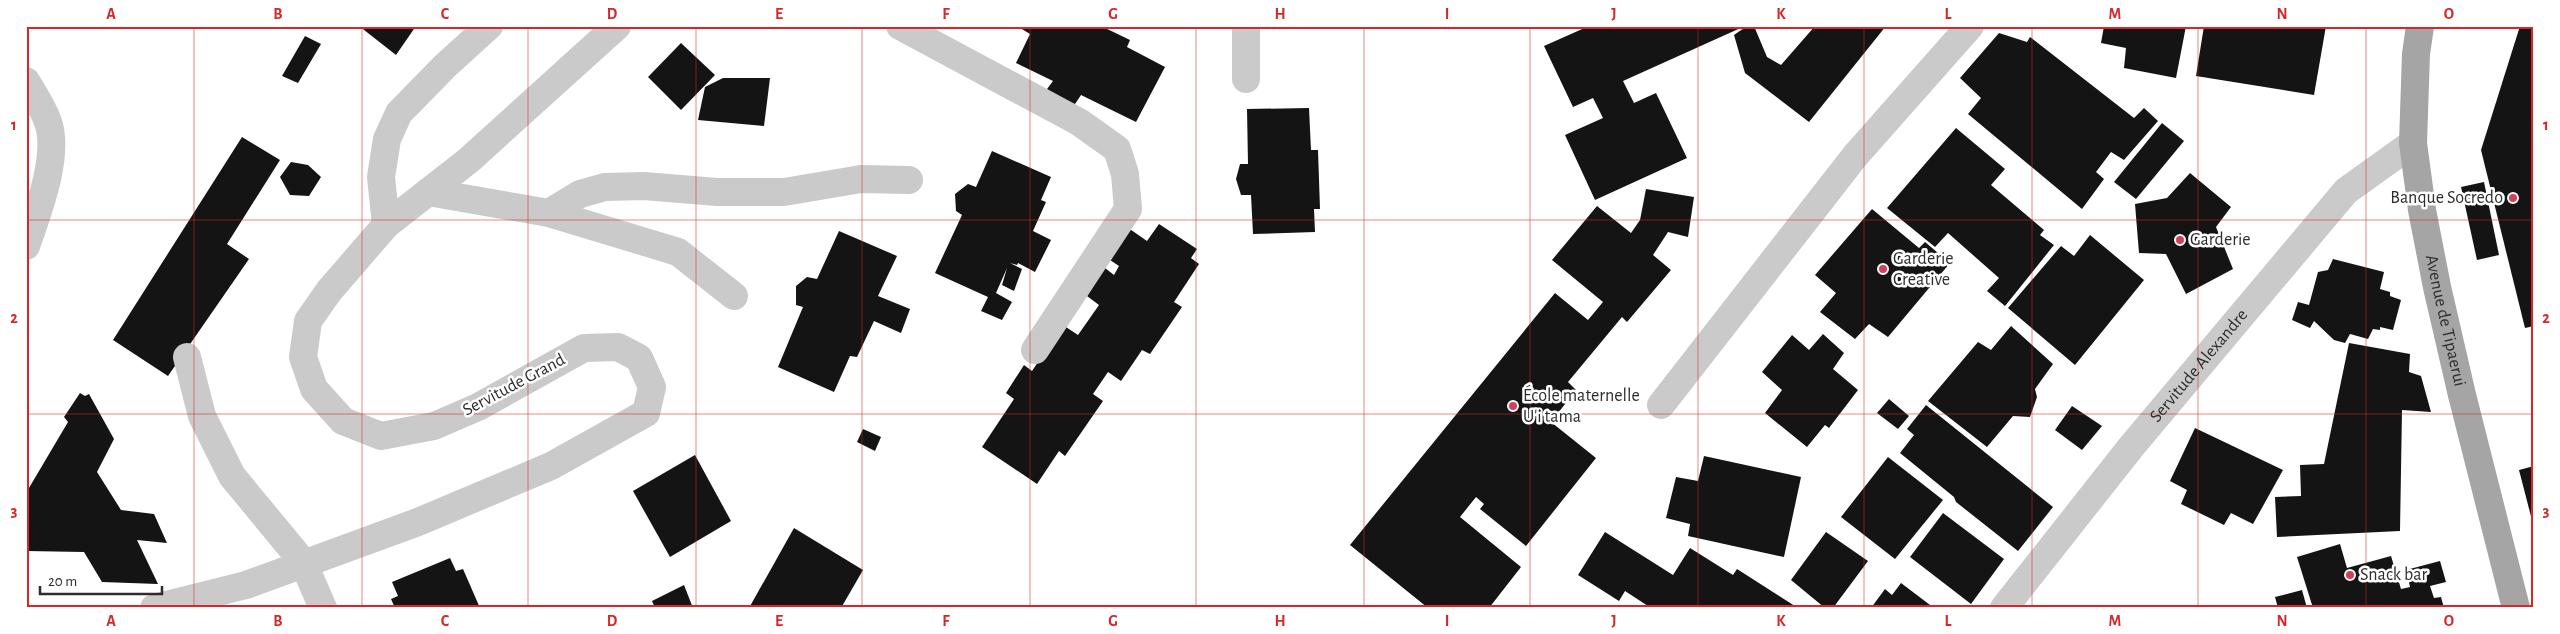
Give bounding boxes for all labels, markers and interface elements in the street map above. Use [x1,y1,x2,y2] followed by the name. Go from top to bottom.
[106,6,116,22] text: A
[273,6,283,22] text: B
[441,6,450,22] text: C
[607,6,618,22] text: D
[775,6,783,22] text: E
[942,6,950,22] text: F
[1108,6,1118,22] text: G
[1274,6,1286,22] text: H
[1445,6,1449,22] text: I
[1611,6,1617,22] text: J
[1776,6,1786,22] text: K
[1945,6,1952,22] text: L
[2109,6,2121,22] text: M
[2276,6,2288,22] text: N
[2444,6,2454,22] text: O
[11,117,17,133] text: 1
[2543,117,2549,133] text: 1
[2390,189,2503,207] place label: Banque Socredo
[2507,192,2519,204] marker: Banque Socredo
[2190,231,2251,249] place label: Garderie
[2174,234,2186,246] marker: Garderie
[1893,250,1954,289] place label: Garderie Creative
[2422,253,2469,388] street label: Avenue de Tipaerui
[1877,263,1889,275] marker: Garderie Creative
[2147,306,2252,426] street label: Servitude Alexandre
[10,310,18,326] text: 2
[2542,310,2550,326] text: 2
[460,351,568,419] street label: Servitude Grand
[1523,384,1640,426] place label: École maternelle U'i tama
[1507,400,1519,412] marker: École maternelle U'i tama
[11,503,18,519] text: 3
[2543,503,2550,519] text: 3
[40,564,162,596] scale bar
[2360,566,2427,584] place label: Snack bar
[2344,569,2356,581] marker: Snack bar
[48,574,77,589] text: 20 m
[106,613,116,629] text: A
[273,613,283,629] text: B
[441,613,450,629] text: C
[607,613,618,629] text: D
[775,613,783,629] text: E
[942,613,950,629] text: F
[1108,613,1118,629] text: G
[1274,613,1286,629] text: H
[1445,613,1449,629] text: I
[1611,613,1617,629] text: J
[1776,613,1786,629] text: K
[1945,613,1952,629] text: L
[2109,613,2121,629] text: M
[2276,613,2288,629] text: N
[2444,613,2454,629] text: O

